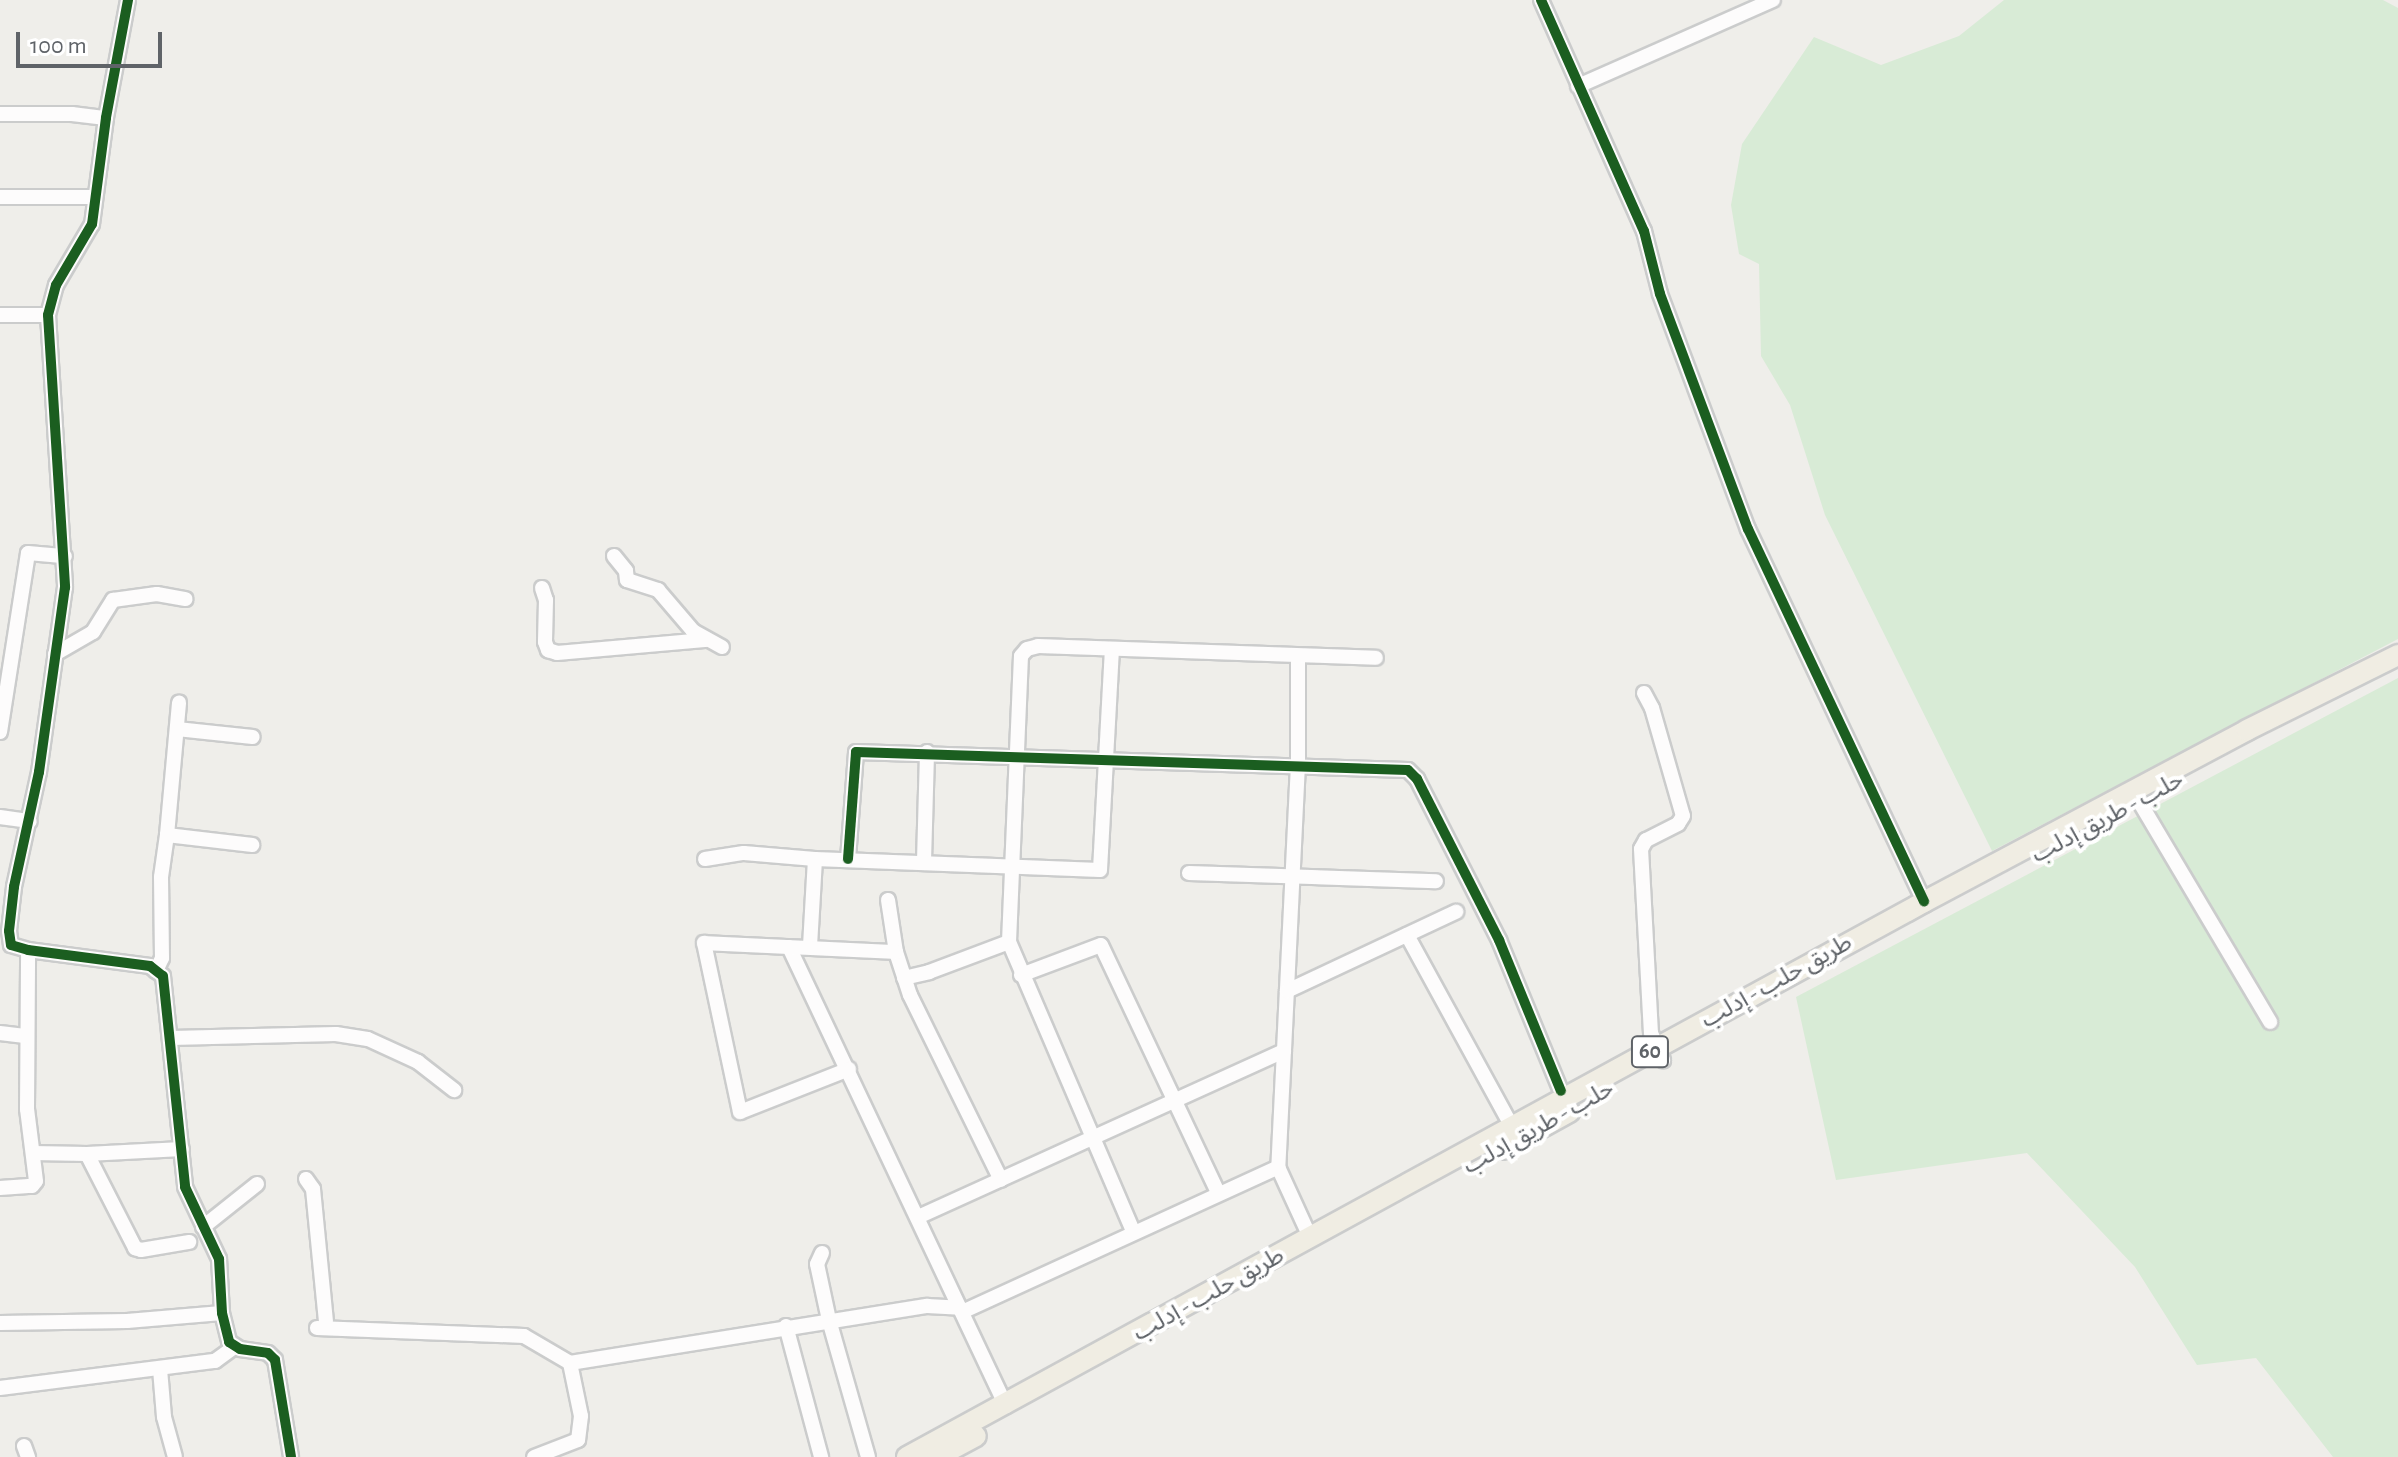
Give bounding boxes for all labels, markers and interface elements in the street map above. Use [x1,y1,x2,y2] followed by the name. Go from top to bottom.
[20,16,166,66] scale bar
[30,34,87,58] text: 100 m
[2027,766,2189,870] street label: حلب - طريق إدلب
[1697,929,1857,1035] street label: طريق حلب - إدلب
[1630,1034,1670,1070] road number: 60
[1459,1075,1619,1181] street label: حلب - طريق إدلب
[1129,1242,1289,1348] street label: طريق حلب - إدلب

